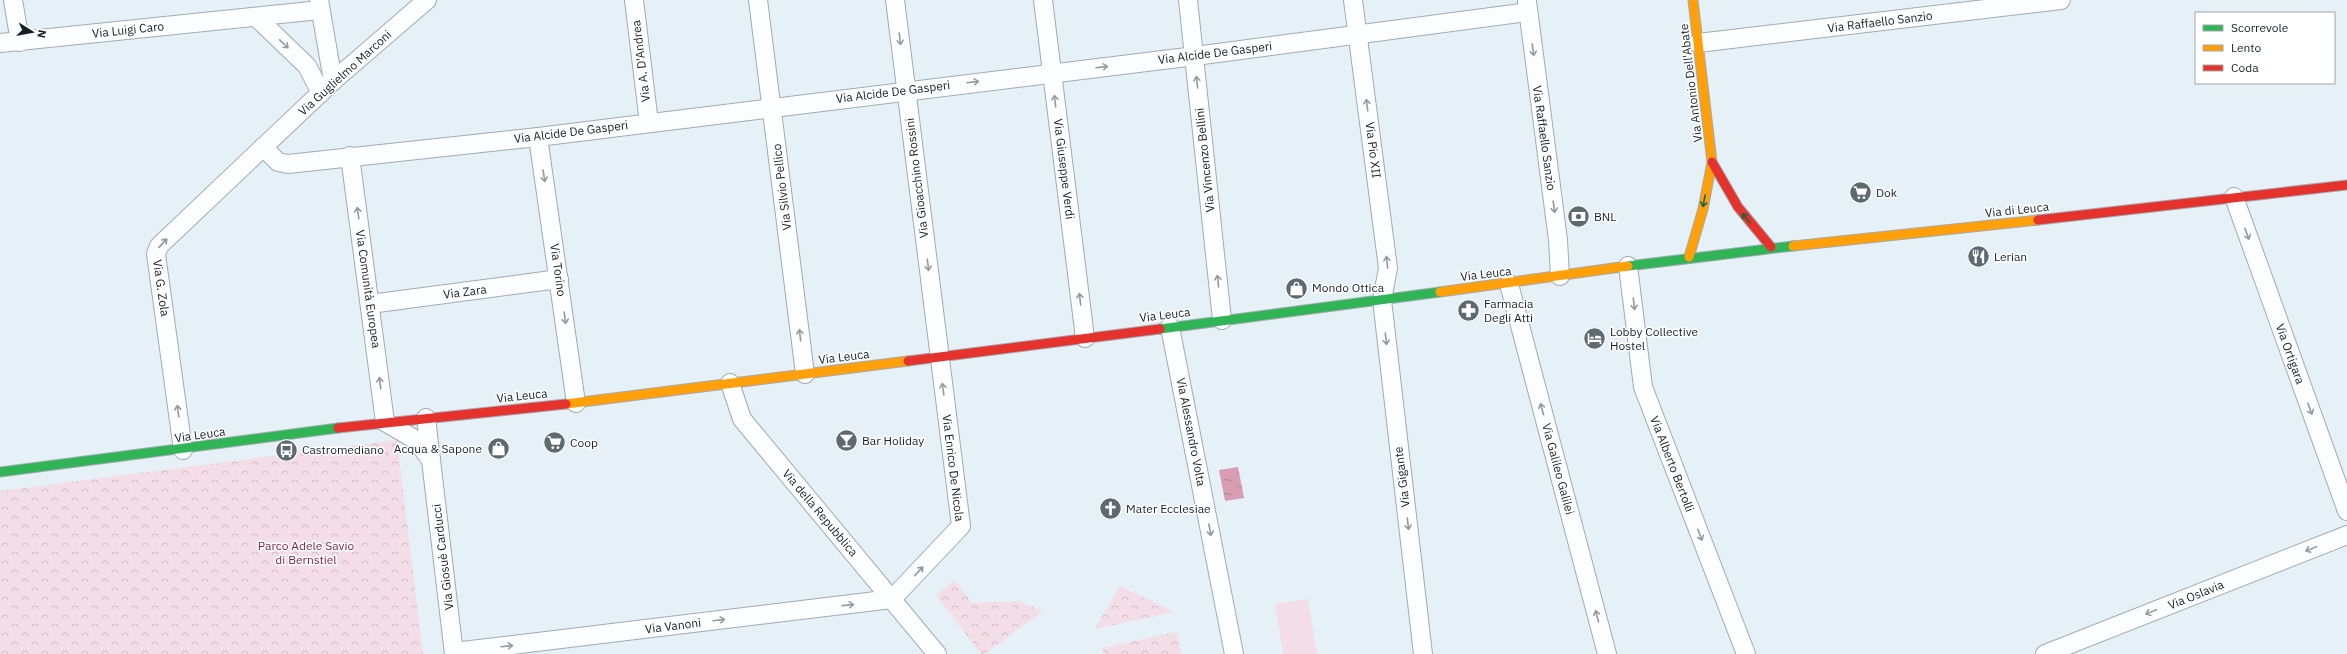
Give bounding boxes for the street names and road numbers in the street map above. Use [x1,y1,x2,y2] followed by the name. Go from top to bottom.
[1827,8,1934,35] street label: Via Raffaello Sanzio
[91,18,165,41] street label: Via Luigi Caro
[628,19,653,103] street label: Via A. D'Andrea
[1676,22,1705,143] street label: Via Antonio Dell'Abate
[295,27,394,118] street label: Via Guglielmo Marconi
[1157,38,1273,67] street label: Via Alcide De Gasperi
[835,77,951,106] street label: Via Alcide De Gasperi
[1530,85,1559,192] street label: Via Raffaello Sanzio
[1192,107,1217,213] street label: Via Vincenzo Bellini
[513,117,629,146] street label: Via Alcide De Gasperi
[902,117,931,239] street label: Via Gioacchino Rossini
[1051,118,1078,220] street label: Via Giuseppe Verdi
[1363,121,1384,179] street label: Via Pio XII
[769,143,794,231] street label: Via Silvio Pellico
[1984,199,2050,220] street label: Via di Leuca
[353,229,384,350] street label: Via Comunità Europea
[547,242,570,298] street label: Via Torino
[150,259,173,318] street label: Via G. Zola
[1460,263,1513,284] street label: Via Leuca
[442,281,488,302] street label: Via Zara
[1139,304,1192,325] street label: Via Leuca
[2273,322,2309,387] street label: Via Ortigara
[818,346,871,367] street label: Via Leuca
[1174,376,1209,488] street label: Via Alessandro Volta
[496,385,549,406] street label: Via Leuca
[939,414,968,523] street label: Via Enrico De Nicola
[1647,414,1698,514] street label: Via Alberto Bertolli
[1539,422,1578,516] street label: Via Galileo Galilei
[173,423,227,446] street label: Via Leuca
[1390,445,1413,508] street label: Via Gigante
[780,466,862,560] street label: Via della Repubblica
[429,503,456,611] street label: Via Giosuè Carducci
[2166,576,2226,613] street label: Via Oslavia
[644,615,702,636] street label: Via Vanoni

